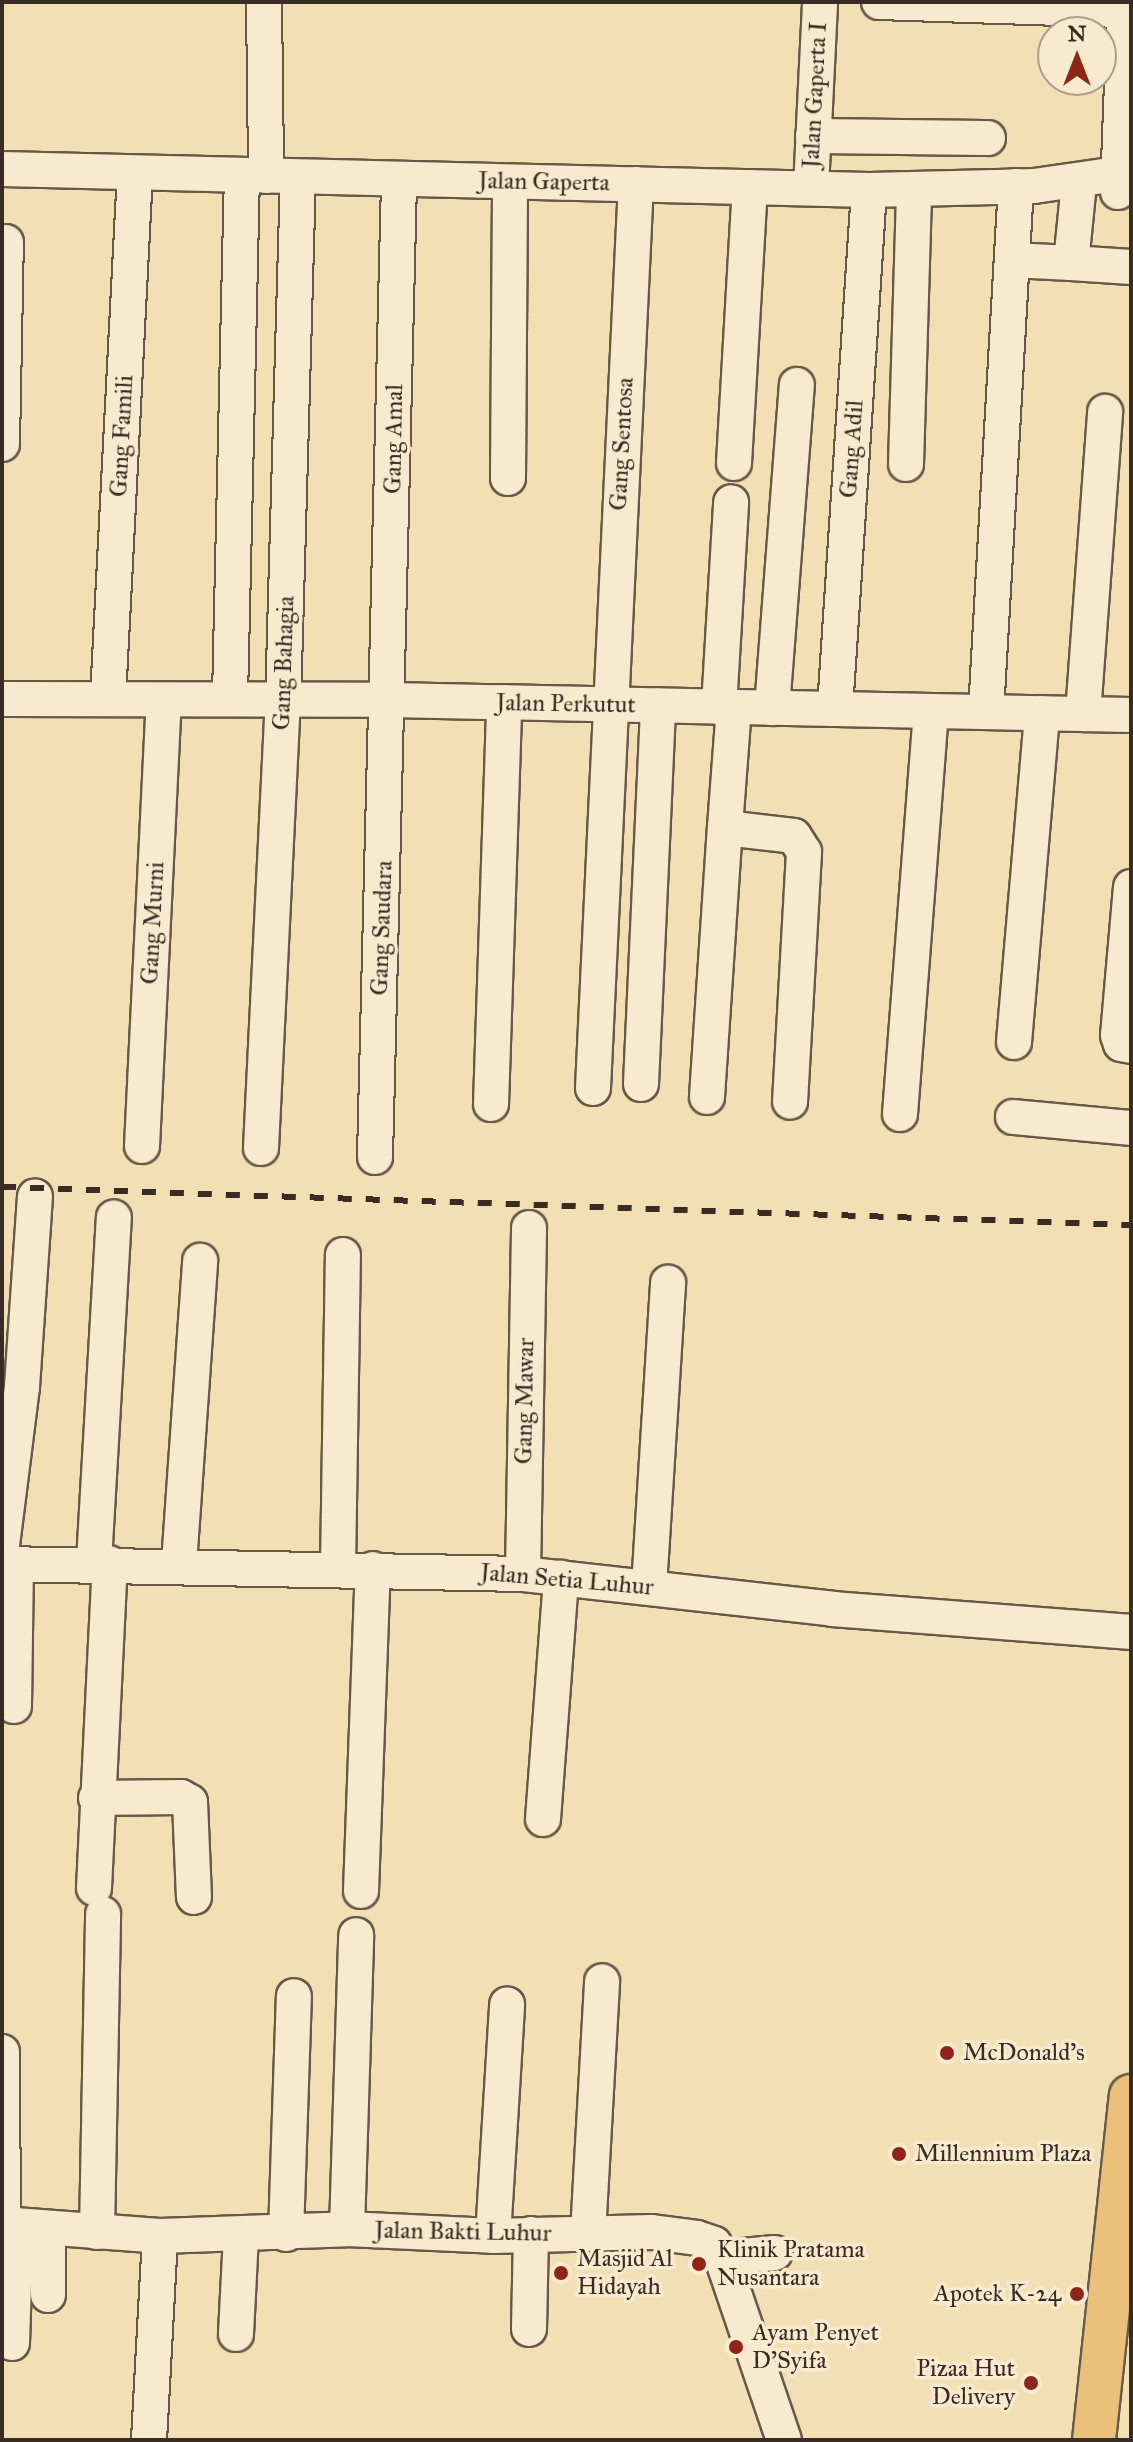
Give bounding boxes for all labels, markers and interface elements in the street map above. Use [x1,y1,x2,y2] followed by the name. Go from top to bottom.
[1037,16,1117,96] north arrow
[1068,20,1086,47] text: N
[797,21,833,169] street label: Jalan Gaperta I
[478,166,610,198] street label: Jalan Gaperta
[104,374,140,498] street label: Gang Famili
[604,377,640,511] street label: Gang Sentosa
[379,384,409,494] street label: Gang Amal
[834,399,870,499] street label: Gang Adil
[267,595,301,731] street label: Gang Bahagia
[496,688,636,720] street label: Jalan Perkutut
[365,860,399,996] street label: Gang Saudara
[135,861,171,985] street label: Gang Murni
[509,1337,541,1465] street label: Gang Mawar
[479,1558,655,1602] street label: Jalan Setia Luhur
[963,2039,1085,2067] place label: McDonald's
[938,2044,956,2062] marker: McDonald's
[915,2140,1091,2168] place label: Millennium Plaza
[890,2145,908,2163] marker: Millennium Plaza
[374,2216,552,2248] street label: Jalan Bakti Luhur
[717,2236,865,2292] place label: Klinik Pratama Nusantara
[577,2245,673,2301] place label: Masjid Al Hidayah
[688,2253,710,2275] marker: Klinik Pratama Nusantara
[552,2264,570,2282] marker: Masjid Al Hidayah
[934,2280,1061,2308] place label: Apotek K-24
[1068,2285,1086,2303] marker: Apotek K-24
[752,2319,879,2375] place label: Ayam Penyet D'Syifa
[727,2338,745,2356] marker: Ayam Penyet D'Syifa
[916,2355,1015,2411] place label: Pizaa Hut Delivery
[1022,2374,1040,2392] marker: Pizaa Hut Delivery

